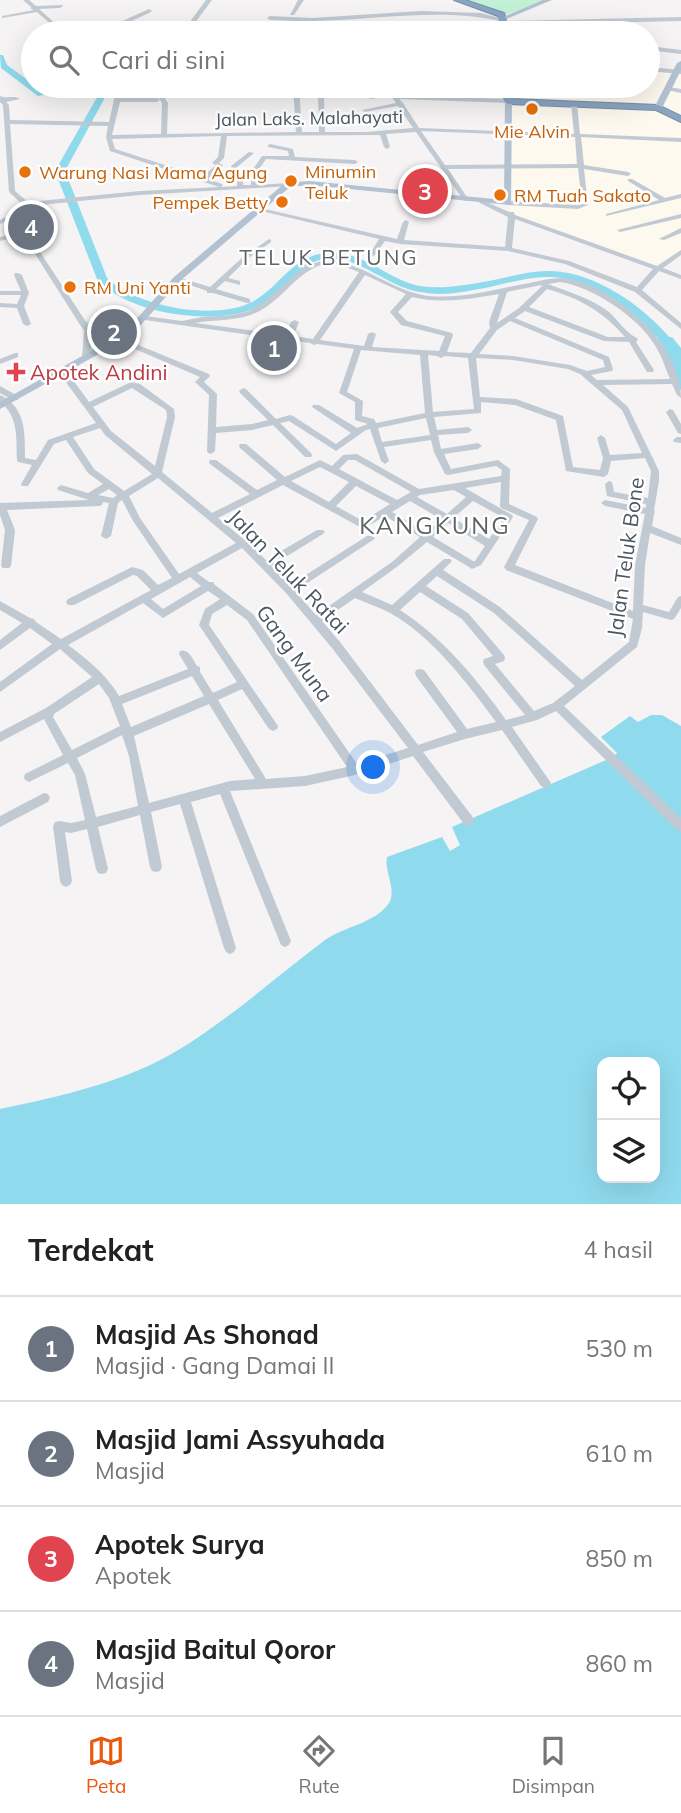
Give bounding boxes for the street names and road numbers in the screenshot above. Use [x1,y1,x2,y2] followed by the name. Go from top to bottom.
[215,105,403,131] street label: Jalan Laks. Malahayati
[601,476,649,638] street label: Jalan Teluk Bone
[223,503,355,639] street label: Jalan Teluk Ratai
[251,599,339,707] street label: Gang Muna

